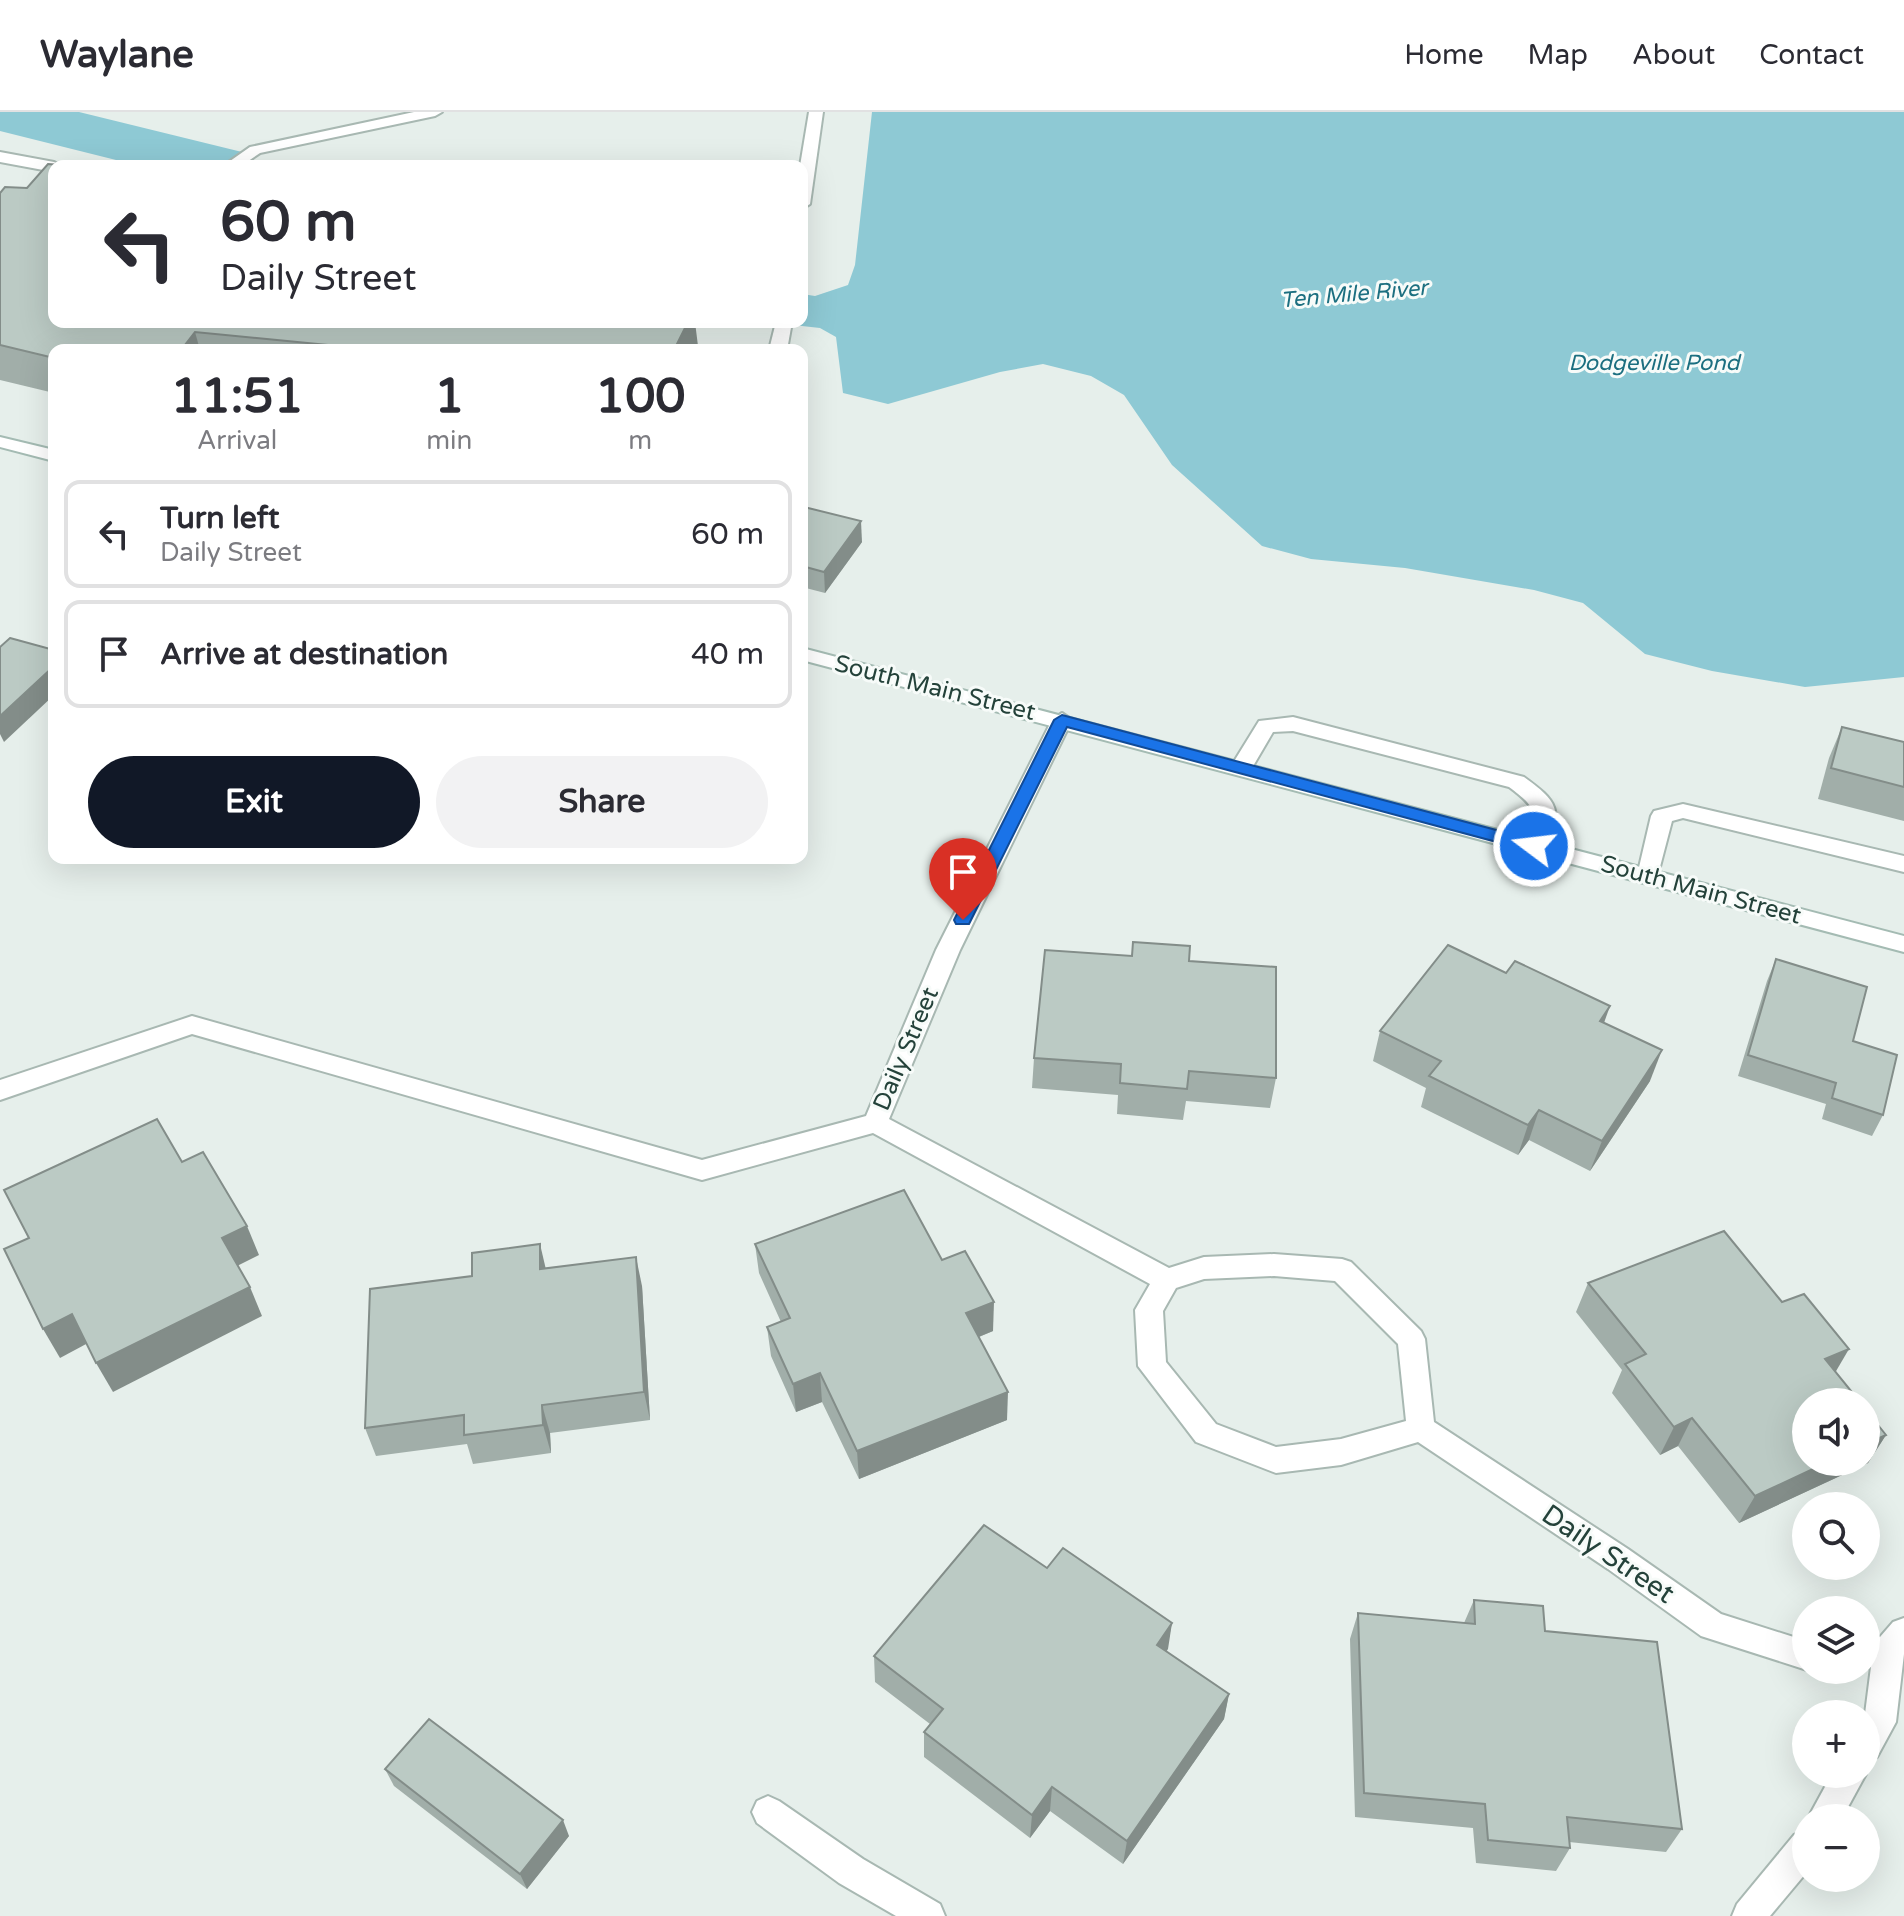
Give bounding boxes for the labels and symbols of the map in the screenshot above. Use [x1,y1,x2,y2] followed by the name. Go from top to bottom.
[1280,274,1431,313] water label: Ten Mile River
[1569,350,1743,376] water label: Dodgeville Pond
[831,649,1039,727] street label: South Main Street
[1492,804,1576,888] position arrow
[929,838,997,920] pin
[1598,849,1804,931] street label: South Main Street
[867,983,945,1115] street label: Daily Street
[1535,1497,1681,1611] street label: Daily Street

